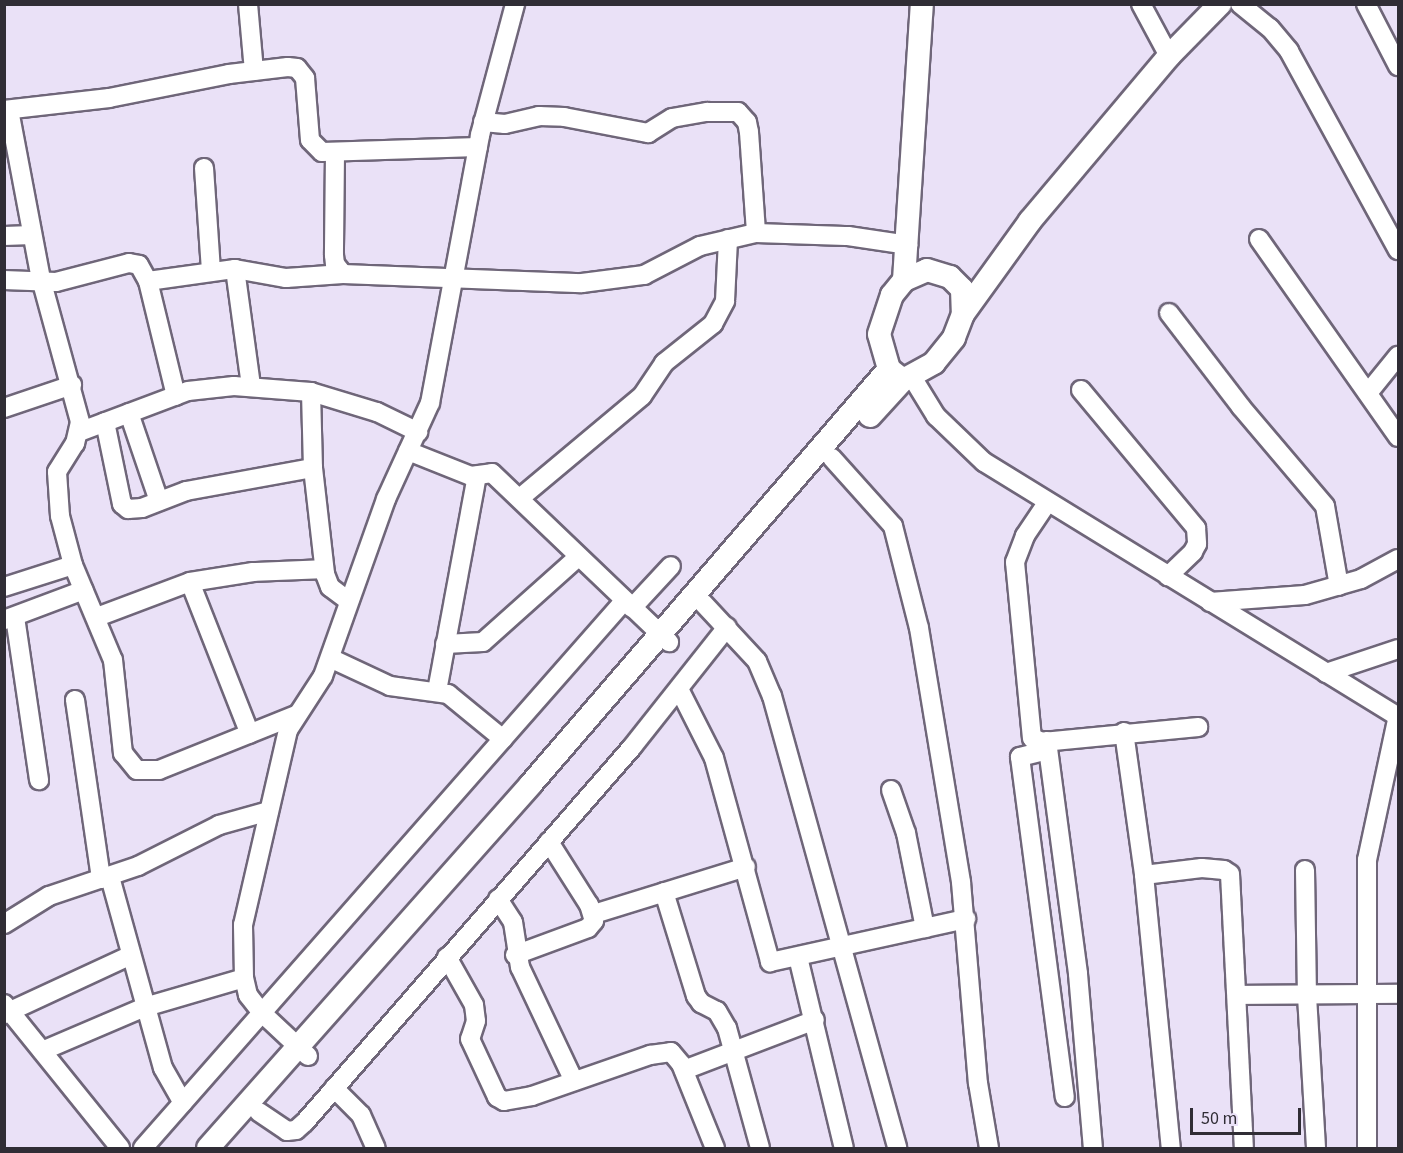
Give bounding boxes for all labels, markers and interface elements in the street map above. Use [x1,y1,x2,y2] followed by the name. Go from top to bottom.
[1193,1096,1304,1134] scale bar
[1201,1106,1237,1131] text: 50 m

